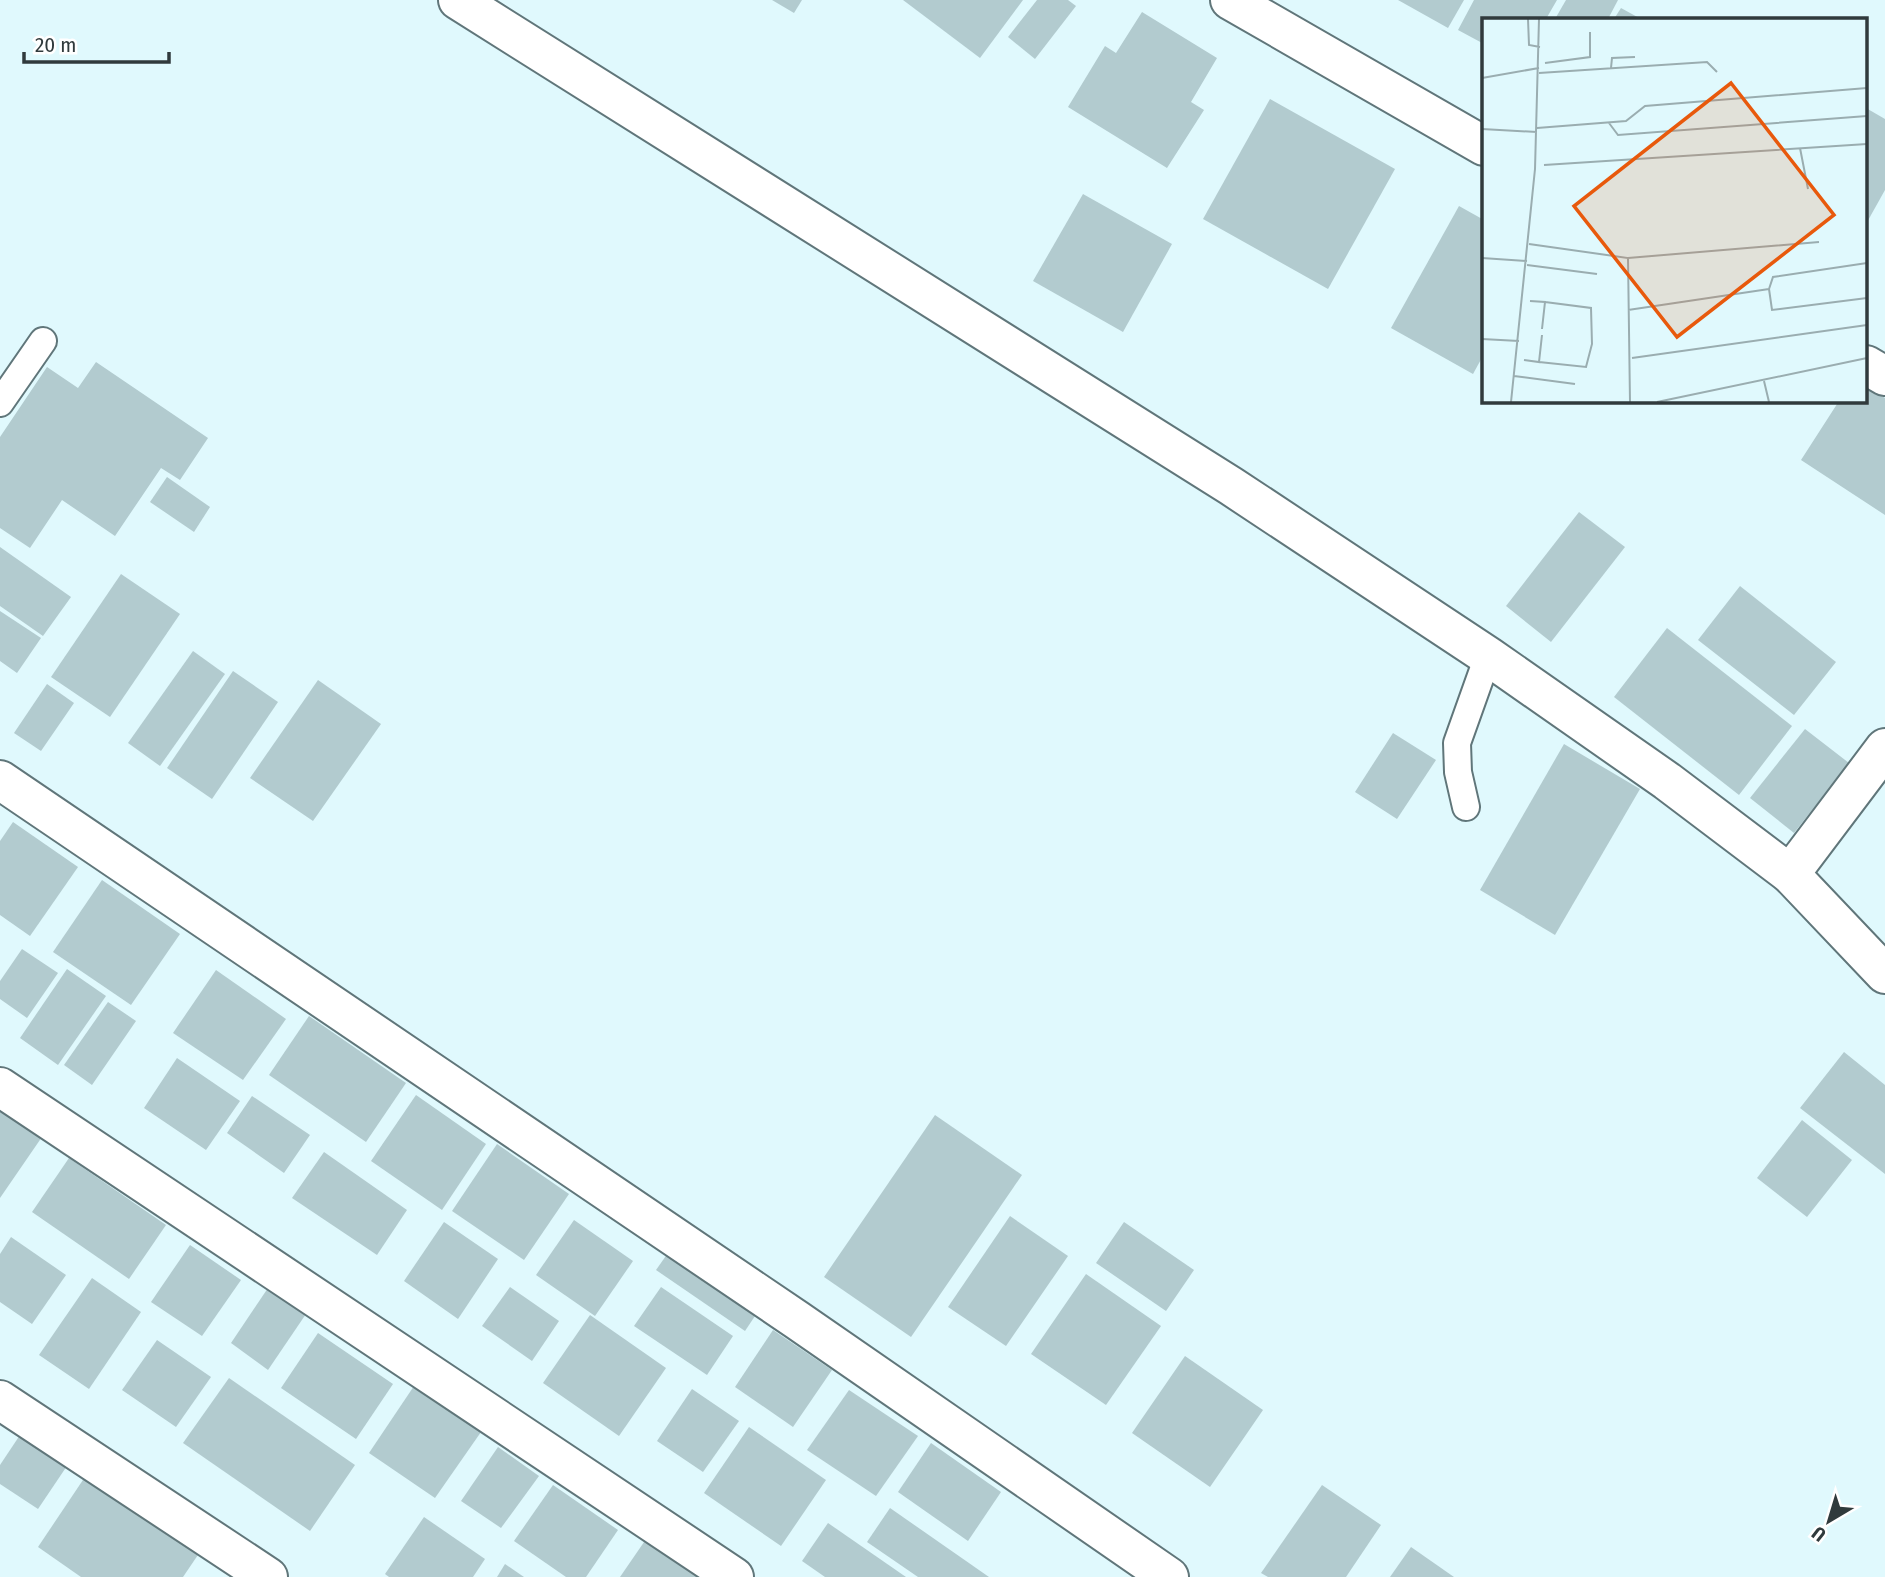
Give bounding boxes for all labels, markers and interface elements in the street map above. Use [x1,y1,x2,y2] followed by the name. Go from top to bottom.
[1482,18,1868,402] inset map
[24,21,170,65] scale bar
[35,32,76,58] text: 20 m
[1794,1486,1864,1556] north arrow
[1807,1522,1830,1546] text: U

